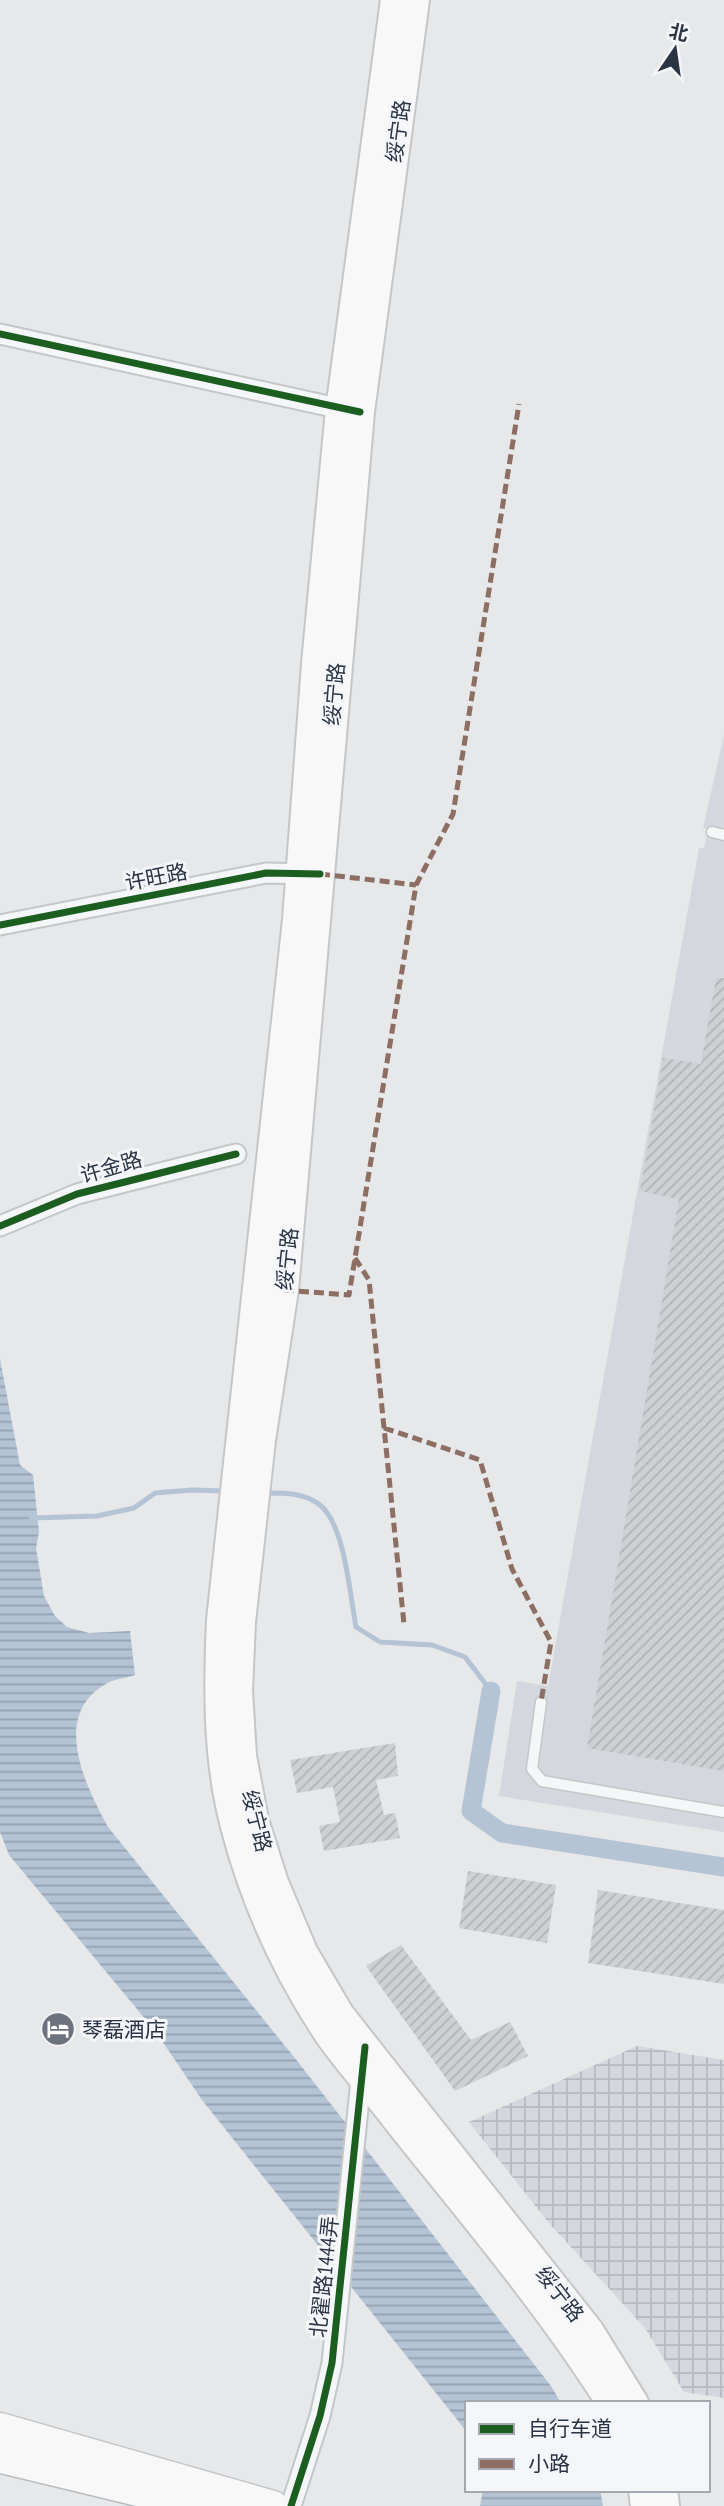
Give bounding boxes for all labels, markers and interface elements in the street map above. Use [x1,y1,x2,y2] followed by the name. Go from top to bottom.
[640,14,710,84] north arrow
[667,19,691,46] text: 北
[380,98,416,164] street label: 绥宁路
[318,661,350,727] street label: 绥宁路
[123,858,189,896] street label: 许旺路
[77,1145,145,1189] street label: 许金路
[270,1226,304,1292] street label: 绥宁路
[236,1787,278,1855] street label: 绥宁路
[39,2010,77,2048] hotel icon: 琴磊酒店
[82,2016,166,2043] place label: 琴磊酒店
[304,2215,344,2339] street label: 北翟路1444弄
[530,2261,590,2327] street label: 绥宁路
[465,2401,710,2492] legend
[528,2415,612,2442] text: 自行车道
[528,2450,570,2477] text: 小路

